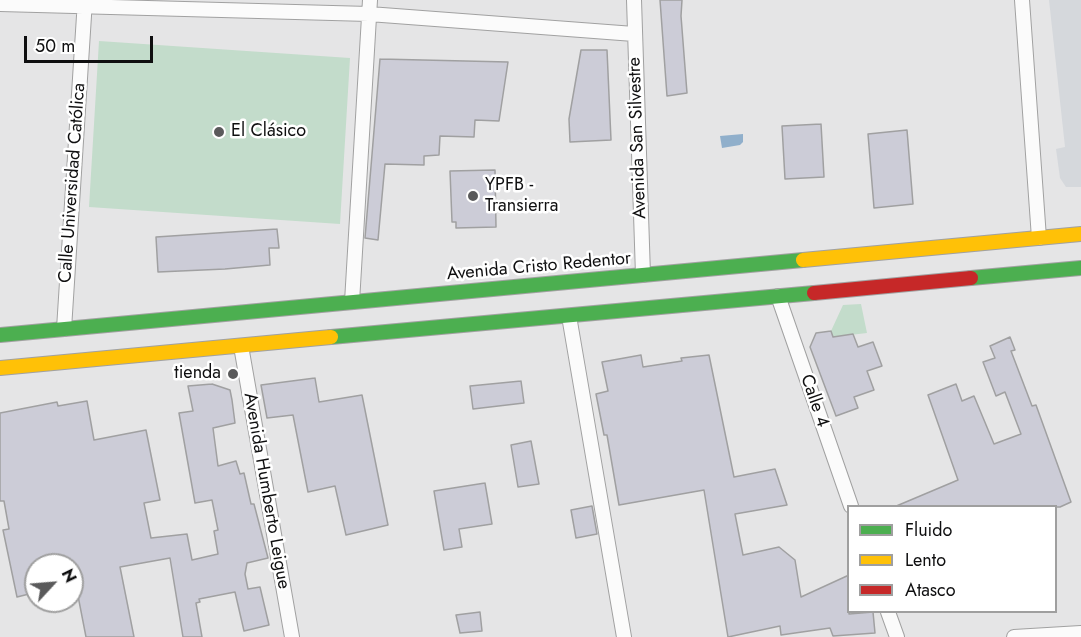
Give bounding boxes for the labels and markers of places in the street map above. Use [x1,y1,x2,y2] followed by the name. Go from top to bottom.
[231,121,306,143] place label: El Clásico
[212,125,226,139] marker: El Clásico
[485,175,558,218] place label: YPFB - Transierra
[466,189,480,203] marker: YPFB - Transierra
[174,363,221,385] place label: tienda
[226,367,240,381] marker: tienda

